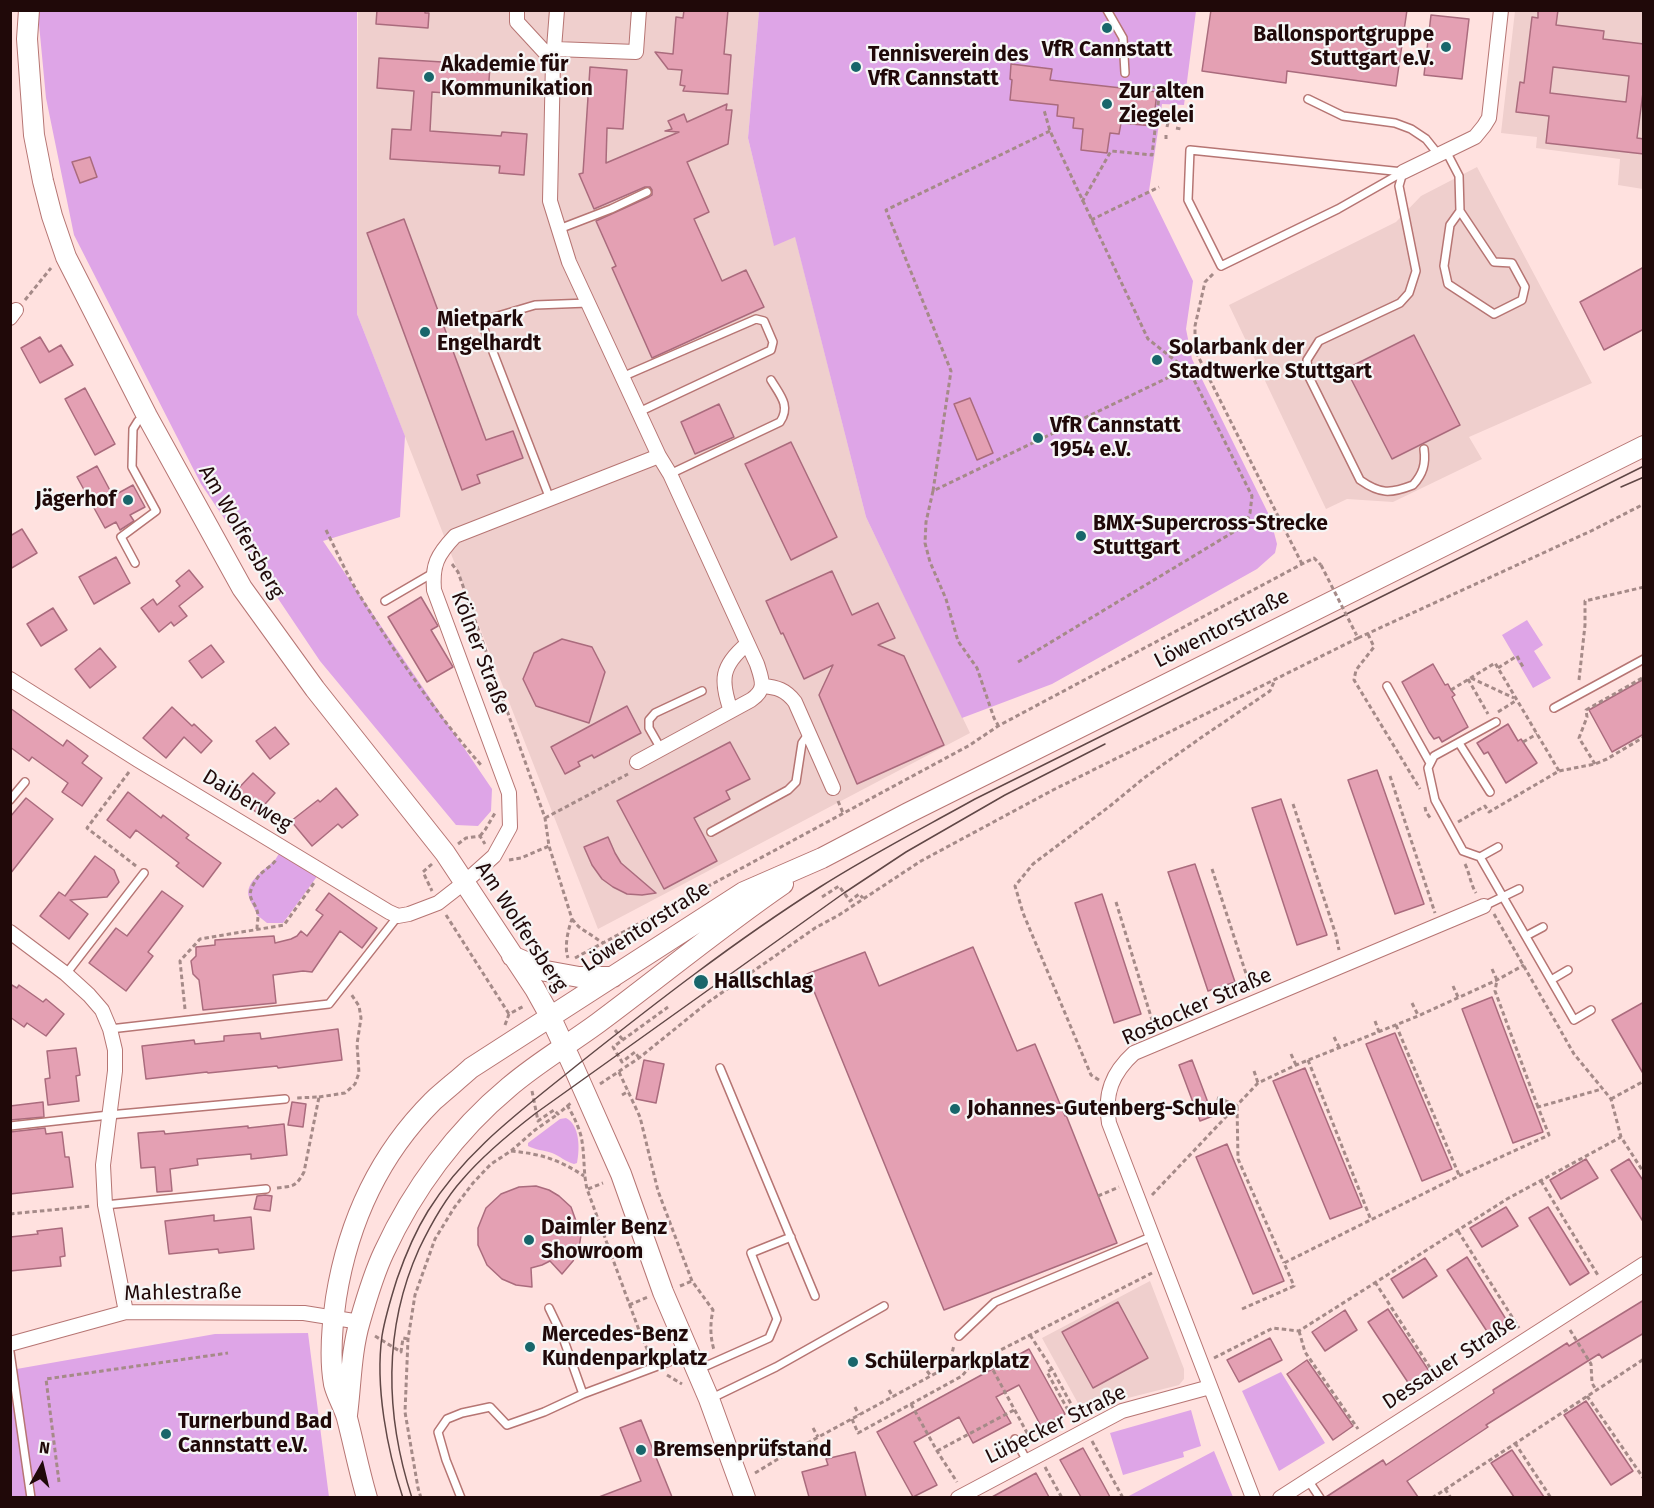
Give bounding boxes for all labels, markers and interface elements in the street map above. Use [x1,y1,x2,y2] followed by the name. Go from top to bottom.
[1100,21,1114,35] marker: VfR Cannstatt
[1253,22,1434,72] place label: Ballonsportgruppe Stuttgart e.V.
[1042,37,1172,63] place label: VfR Cannstatt
[1439,40,1453,54] marker: Ballonsportgruppe Stuttgart e.V.
[868,42,1029,92] place label: Tennisverein des VfR Cannstatt
[441,52,593,102] place label: Akademie für Kommunikation
[849,60,863,74] marker: Tennisverein des VfR Cannstatt
[422,70,436,84] marker: Akademie für Kommunikation
[1119,79,1204,129] place label: Zur alten Ziegelei
[1100,97,1114,111] marker: Zur alten Ziegelei
[437,307,541,357] place label: Mietpark Engelhardt
[418,325,432,339] marker: Mietpark Engelhardt
[1169,335,1372,385] place label: Solarbank der Stadtwerke Stuttgart
[1150,353,1164,367] marker: Solarbank der Stadtwerke Stuttgart
[1050,413,1180,463] place label: VfR Cannstatt 1954 e.V.
[1031,431,1045,445] marker: VfR Cannstatt 1954 e.V.
[193,461,289,603] street label: Am Wolfersberg
[35,487,116,513] place label: Jägerhof
[121,493,135,507] marker: Jägerhof
[1093,511,1328,561] place label: BMX-Supercross-Strecke Stuttgart
[1074,529,1088,543] marker: BMX-Supercross-Strecke Stuttgart
[1150,584,1294,674] street label: Löwentorstraße
[445,588,515,718] street label: Kölner Straße
[198,764,296,838] street label: Daiberweg
[470,857,572,997] street label: Am Wolfersberg
[577,876,715,978] street label: Löwentorstraße
[1118,963,1276,1051] street label: Rostocker Straße
[714,969,813,995] place label: Hallschlag
[692,973,710,991] marker: Hallschlag
[967,1096,1236,1122] place label: Johannes-Gutenberg-Schule
[948,1102,962,1116] marker: Johannes-Gutenberg-Schule
[541,1215,667,1265] place label: Daimler Benz Showroom
[522,1233,536,1247] marker: Daimler Benz Showroom
[124,1279,242,1307] street label: Mahlestraße
[1378,1310,1522,1416] street label: Dessauer Straße
[542,1322,707,1372] place label: Mercedes-Benz Kundenparkplatz
[523,1340,537,1354] marker: Mercedes-Benz Kundenparkplatz
[865,1349,1029,1375] place label: Schülerparkplatz
[846,1355,860,1369] marker: Schülerparkplatz
[981,1380,1131,1470] street label: Lübecker Straße
[178,1409,332,1459] place label: Turnerbund Bad Cannstatt e.V.
[159,1427,173,1441] marker: Turnerbund Bad Cannstatt e.V.
[12,1436,72,1496] north arrow
[653,1437,831,1463] place label: Bremsenprüfstand
[38,1438,51,1458] text: N
[634,1443,648,1457] marker: Bremsenprüfstand

